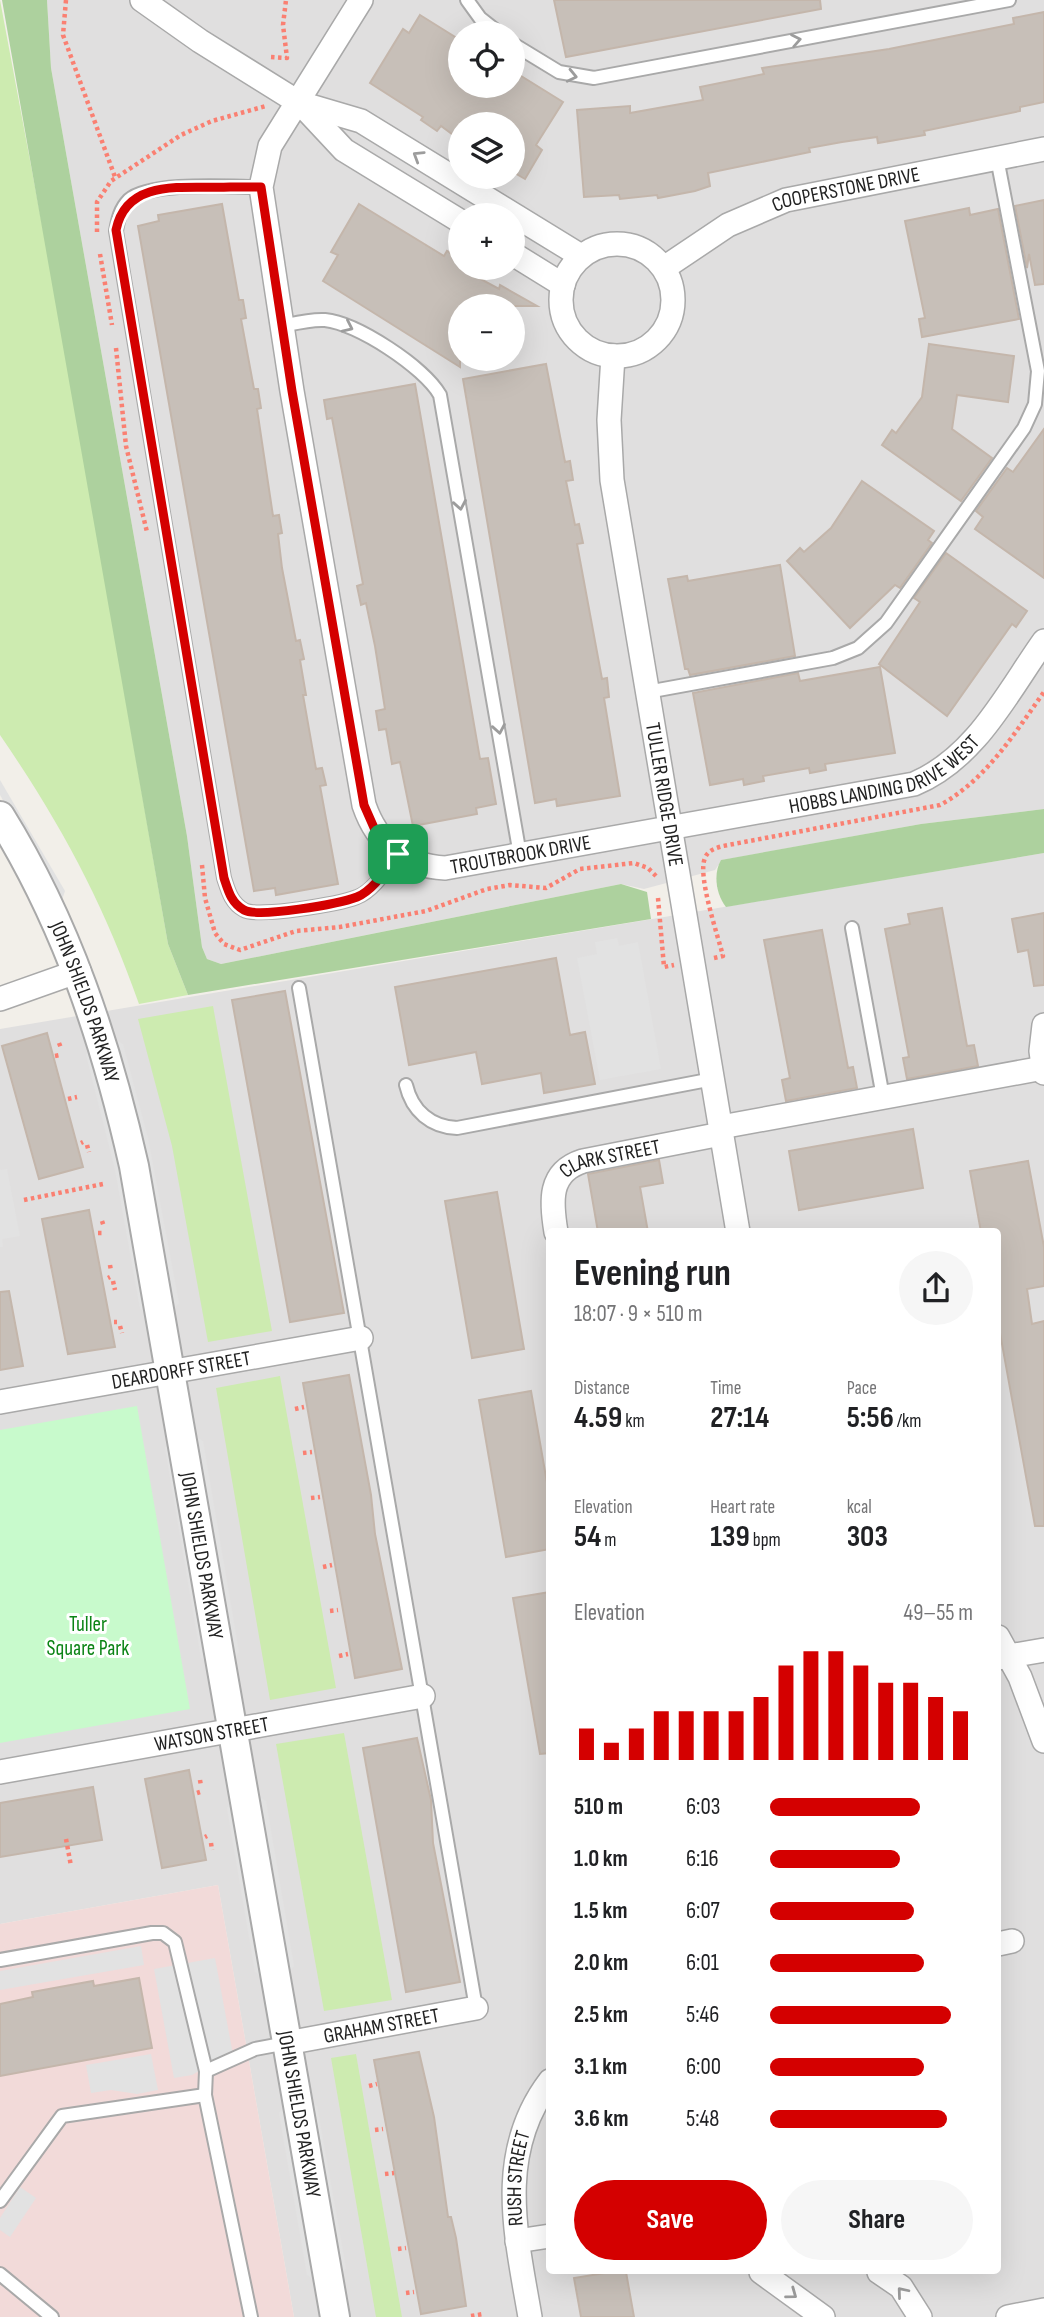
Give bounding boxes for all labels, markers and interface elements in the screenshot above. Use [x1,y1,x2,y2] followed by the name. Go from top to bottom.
[448,21,525,371] map controls
[448,21,525,98] button: locate
[790,34,802,49] one-way arrow
[566,67,578,82] one-way arrow
[448,112,525,189] button: layers
[413,152,426,165] one-way arrow
[768,162,922,218] street label: COOPERSTONE DRIVE
[448,203,525,280] button: +
[448,294,525,371] button: −
[341,319,353,333] one-way arrow
[452,499,467,511] one-way arrow
[640,721,689,868] street label: TULLER RIDGE DRIVE
[491,723,506,735] one-way arrow
[787,729,985,819] street label: HOBBS LANDING DRIVE WEST
[368,824,428,884] pin
[448,830,593,880] street label: TROUTBROOK DRIVE
[379,835,417,873] icon: arrive
[44,917,124,1085] street label: JOHN SHIELDS PARKWAY
[554,1134,663,1183] street label: CLARK STREET
[574,1251,731,1296] text: Evening run
[899,1251,973,1325] button: share
[574,1300,702,1328] text: 18:07 · 9 × 510 m
[110,1346,253,1395] street label: DEARDORFF STREET
[574,1377,630,1400] text: Distance
[710,1377,741,1400] text: Time
[847,1377,877,1400] text: Pace
[574,1400,622,1436] text: 4.59
[710,1400,769,1436] text: 27:14
[847,1400,894,1436] text: 5:56
[622,1410,645,1433] text: km
[894,1410,922,1433] text: /km
[174,1469,228,1641] street label: JOHN SHIELDS PARKWAY
[574,1496,633,1519] text: Elevation
[710,1496,775,1519] text: Heart rate
[847,1496,872,1519] text: kcal
[574,1519,601,1555] text: 54
[710,1519,750,1555] text: 139
[847,1519,888,1555] text: 303
[601,1529,616,1552] text: m
[750,1529,781,1552] text: bpm
[574,1599,645,1627] text: Elevation
[903,1599,973,1627] text: 49–55 m
[47,1612,129,1661] park label: Tuller Square Park
[152,1712,271,1757] street label: WATSON STREET
[574,1793,623,1821] text: 510 m
[686,1793,720,1821] text: 6:03
[574,1845,628,1873] text: 1.0 km
[686,1845,719,1873] text: 6:16
[574,1897,627,1925] text: 1.5 km
[686,1897,720,1925] text: 6:07
[574,1949,628,1977] text: 2.0 km
[686,1949,719,1977] text: 6:01
[574,2001,628,2029] text: 2.5 km
[686,2001,719,2029] text: 5:46
[321,2003,442,2049] street label: GRAHAM STREET
[272,2028,326,2200] street label: JOHN SHIELDS PARKWAY
[574,2053,627,2081] text: 3.1 km
[686,2053,721,2081] text: 6:00
[574,2105,628,2133] text: 3.6 km
[686,2105,719,2133] text: 5:48
[502,2127,536,2227] street label: RUSH STREET
[574,2180,767,2260] button: Save
[781,2180,973,2260] button: Share
[784,2286,797,2299] one-way arrow
[898,2287,910,2300] one-way arrow

